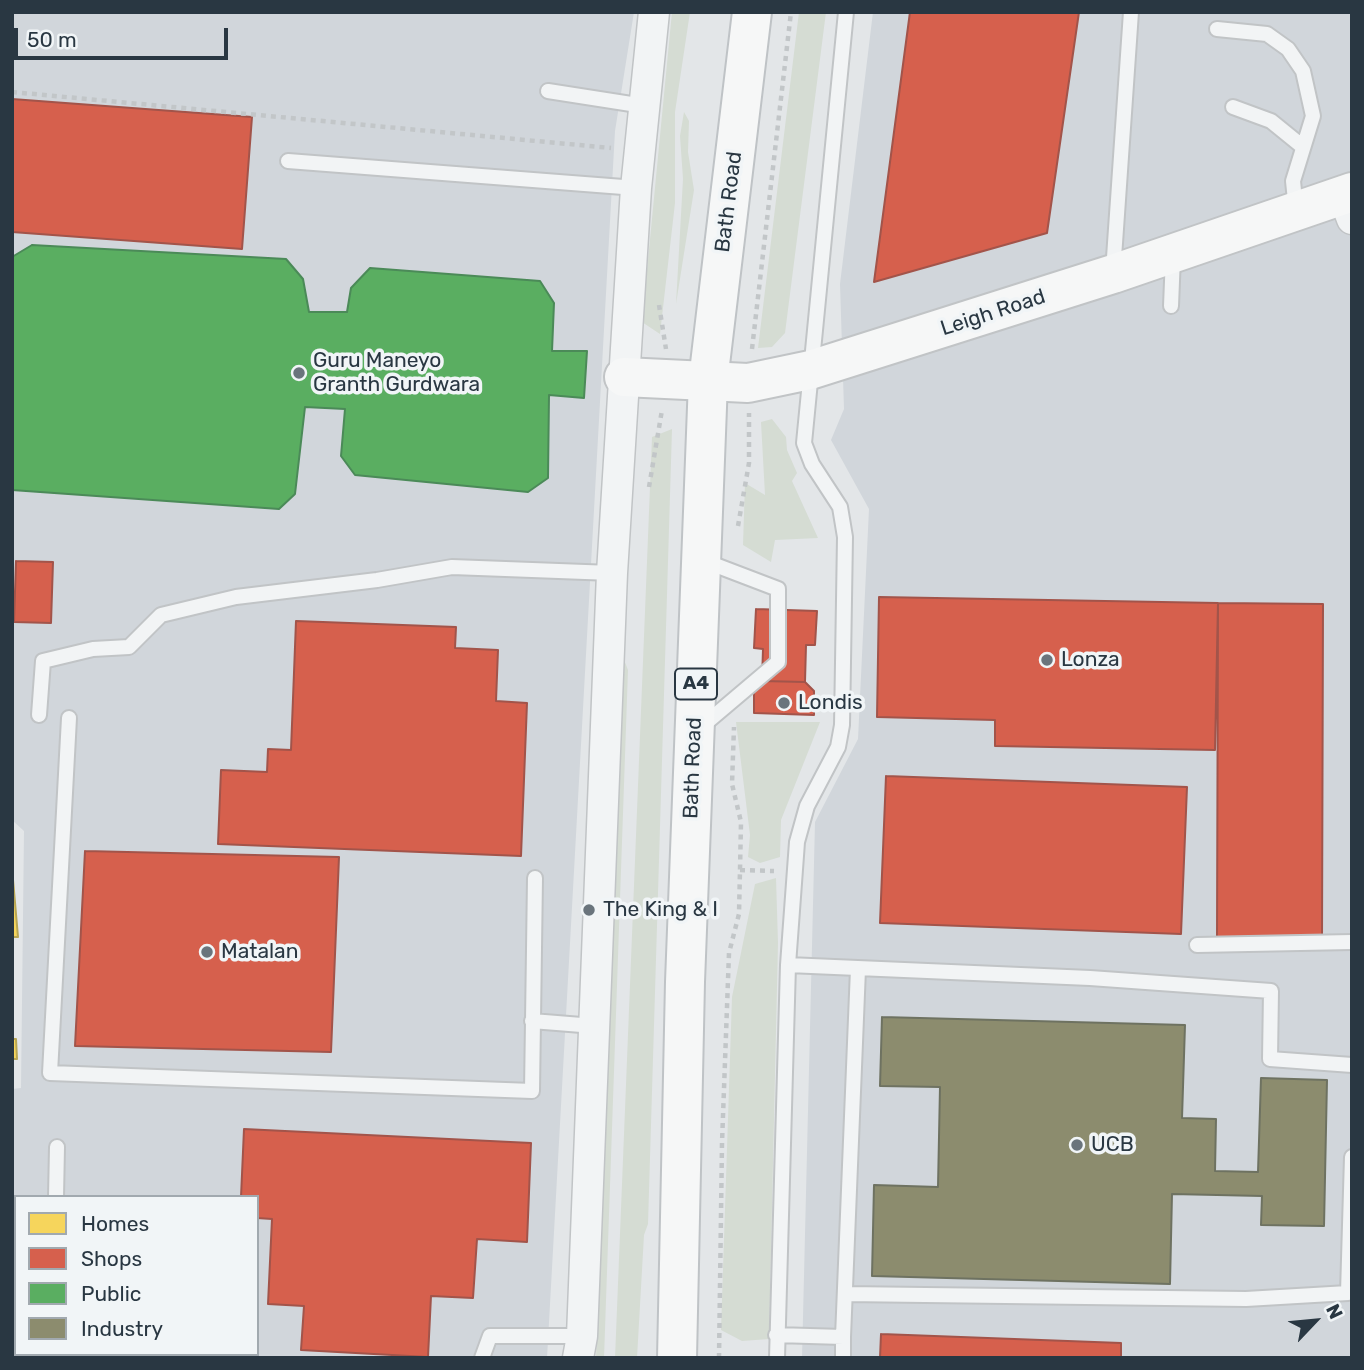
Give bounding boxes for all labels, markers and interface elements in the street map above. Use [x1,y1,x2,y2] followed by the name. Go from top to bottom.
[18,14,231,58] scale bar
[27,27,77,52] text: 50 m
[710,150,748,254] street label: Bath Road
[937,284,1049,342] street label: Leigh Road
[313,348,480,398] place label: Guru Maneyo Granth Gurdwara
[291,365,307,381] marker: Guru Maneyo Granth Gurdwara
[1061,647,1120,673] place label: Lonza
[1039,652,1055,668] marker: Lonza
[675,668,717,699] road number: A4
[798,690,863,716] place label: Londis
[776,695,792,711] marker: Londis
[679,717,707,819] street label: Bath Road
[603,897,718,923] place label: The King & I
[581,902,597,918] marker: The King & I
[221,939,298,965] place label: Matalan
[199,944,215,960] marker: Matalan
[1091,1132,1134,1158] place label: UCB
[1069,1137,1085,1153] marker: UCB
[14,1195,259,1356] legend
[81,1211,149,1236] text: Homes
[81,1246,142,1271] text: Shops
[81,1281,141,1306] text: Public
[1280,1286,1350,1356] north arrow
[1321,1300,1348,1323] text: N
[81,1316,163,1341] text: Industry

